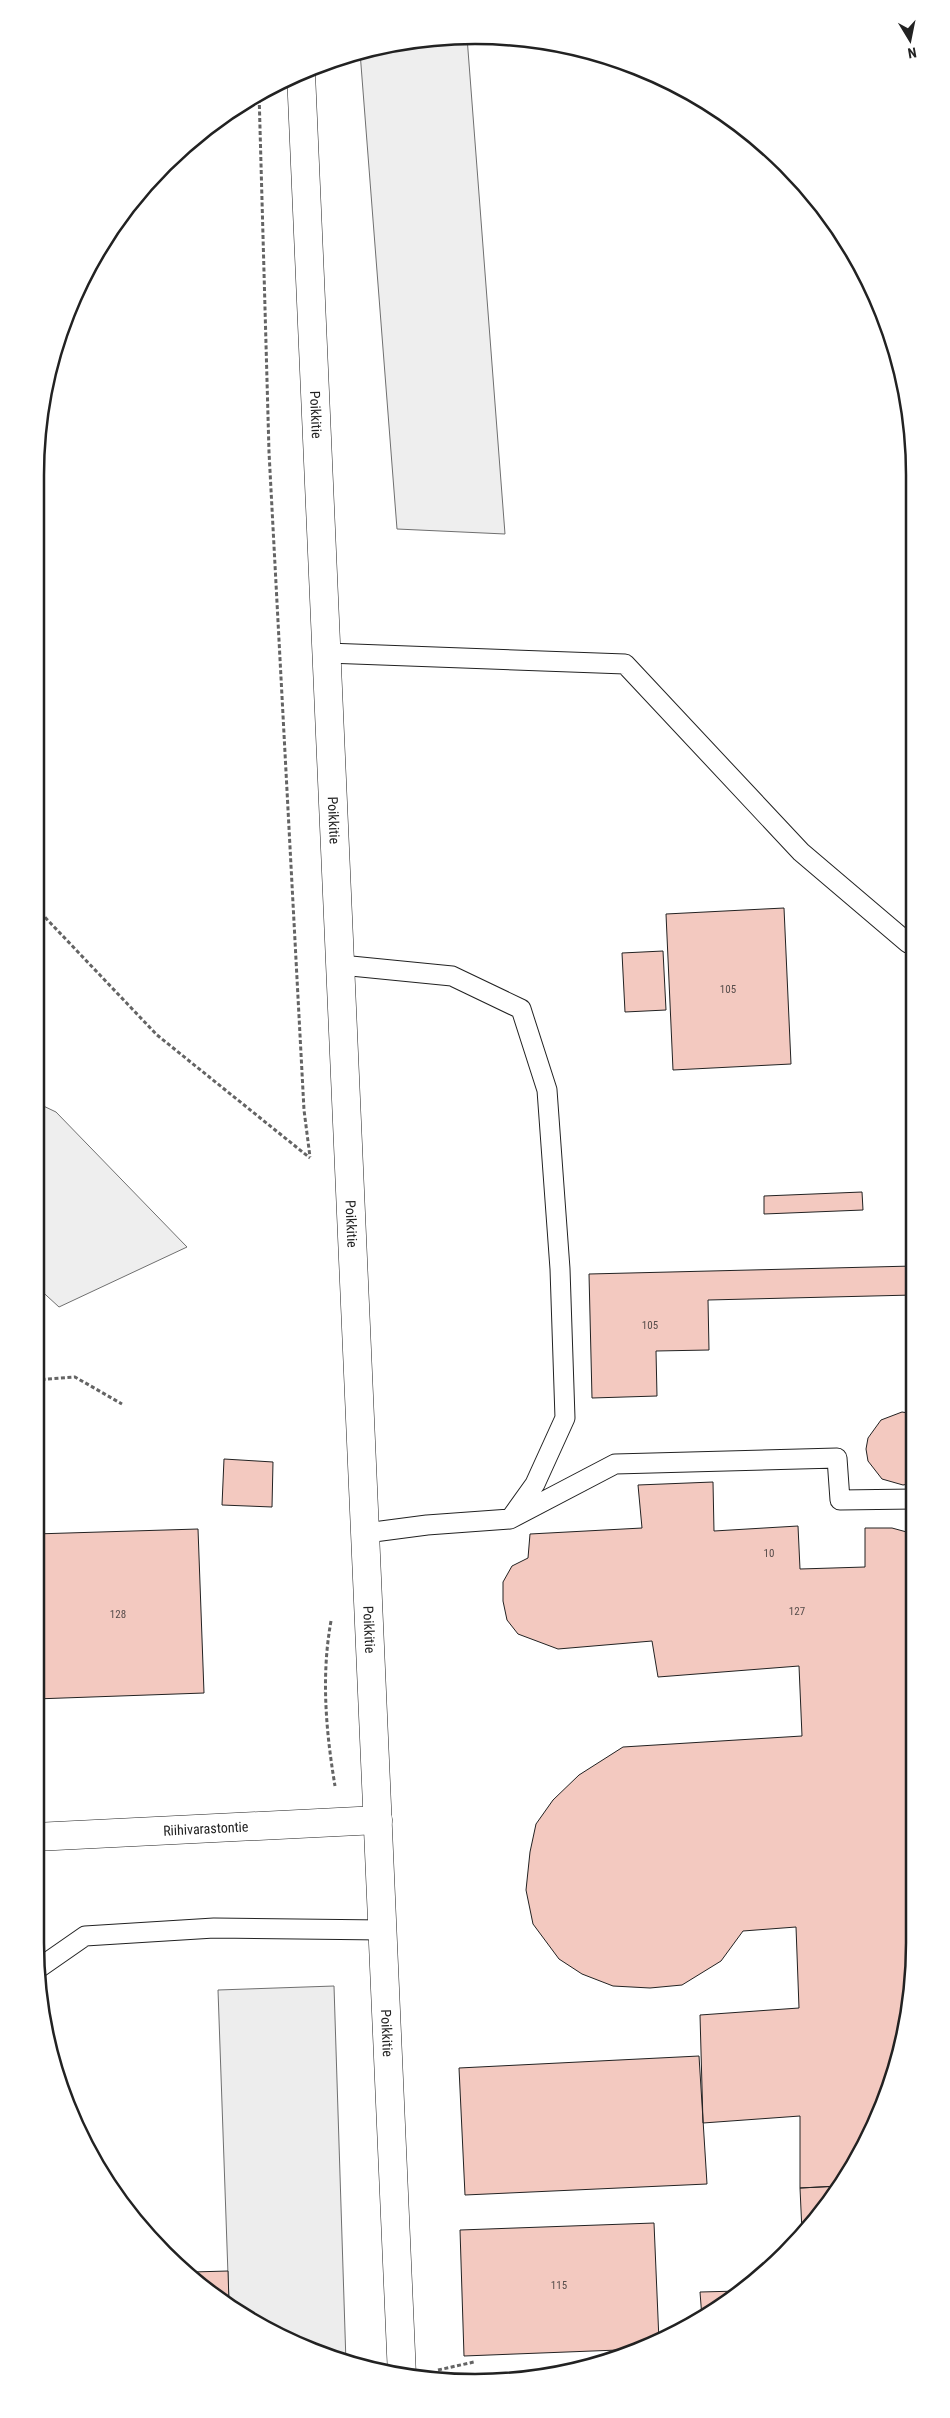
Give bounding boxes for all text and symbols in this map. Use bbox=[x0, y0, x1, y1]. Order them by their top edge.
north arrow bbox=[885, 15, 935, 65]
text: N bbox=[907, 44, 918, 61]
street label: Poikkitie bbox=[307, 390, 325, 439]
street label: Poikkitie bbox=[325, 796, 343, 845]
house number: 105 bbox=[720, 983, 736, 996]
street label: Poikkitie bbox=[342, 1200, 361, 1249]
house number: 105 bbox=[642, 1319, 658, 1332]
house number: 10 bbox=[764, 1547, 774, 1560]
street label: Poikkitie bbox=[360, 1605, 378, 1654]
house number: 127 bbox=[789, 1605, 805, 1618]
house number: 128 bbox=[110, 1608, 126, 1621]
street label: Riihivarastontie bbox=[163, 1818, 249, 1839]
street label: Poikkitie bbox=[378, 2009, 396, 2058]
house number: 115 bbox=[551, 2279, 567, 2292]

